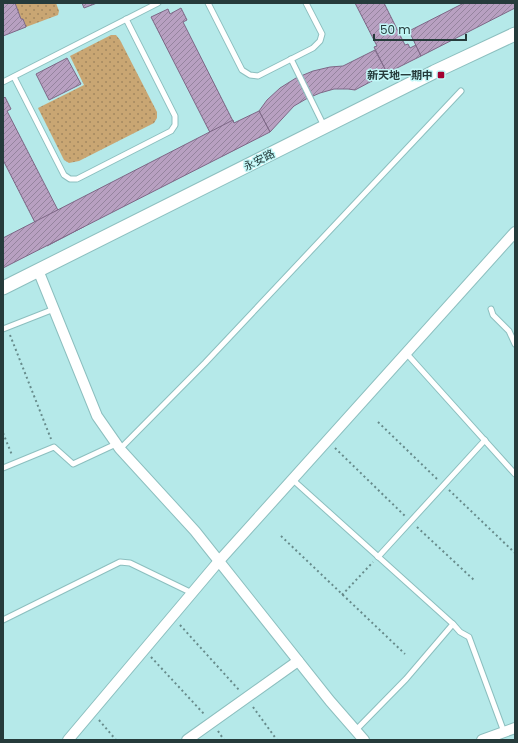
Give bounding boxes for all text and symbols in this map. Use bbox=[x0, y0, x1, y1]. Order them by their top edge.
scale bar bbox=[374, 16, 466, 42]
text: 50 m bbox=[380, 21, 411, 38]
place label: 新天地一期中 bbox=[367, 67, 433, 83]
marker: 新天地一期中 bbox=[436, 70, 446, 80]
street label: 永安路 bbox=[241, 145, 277, 175]

